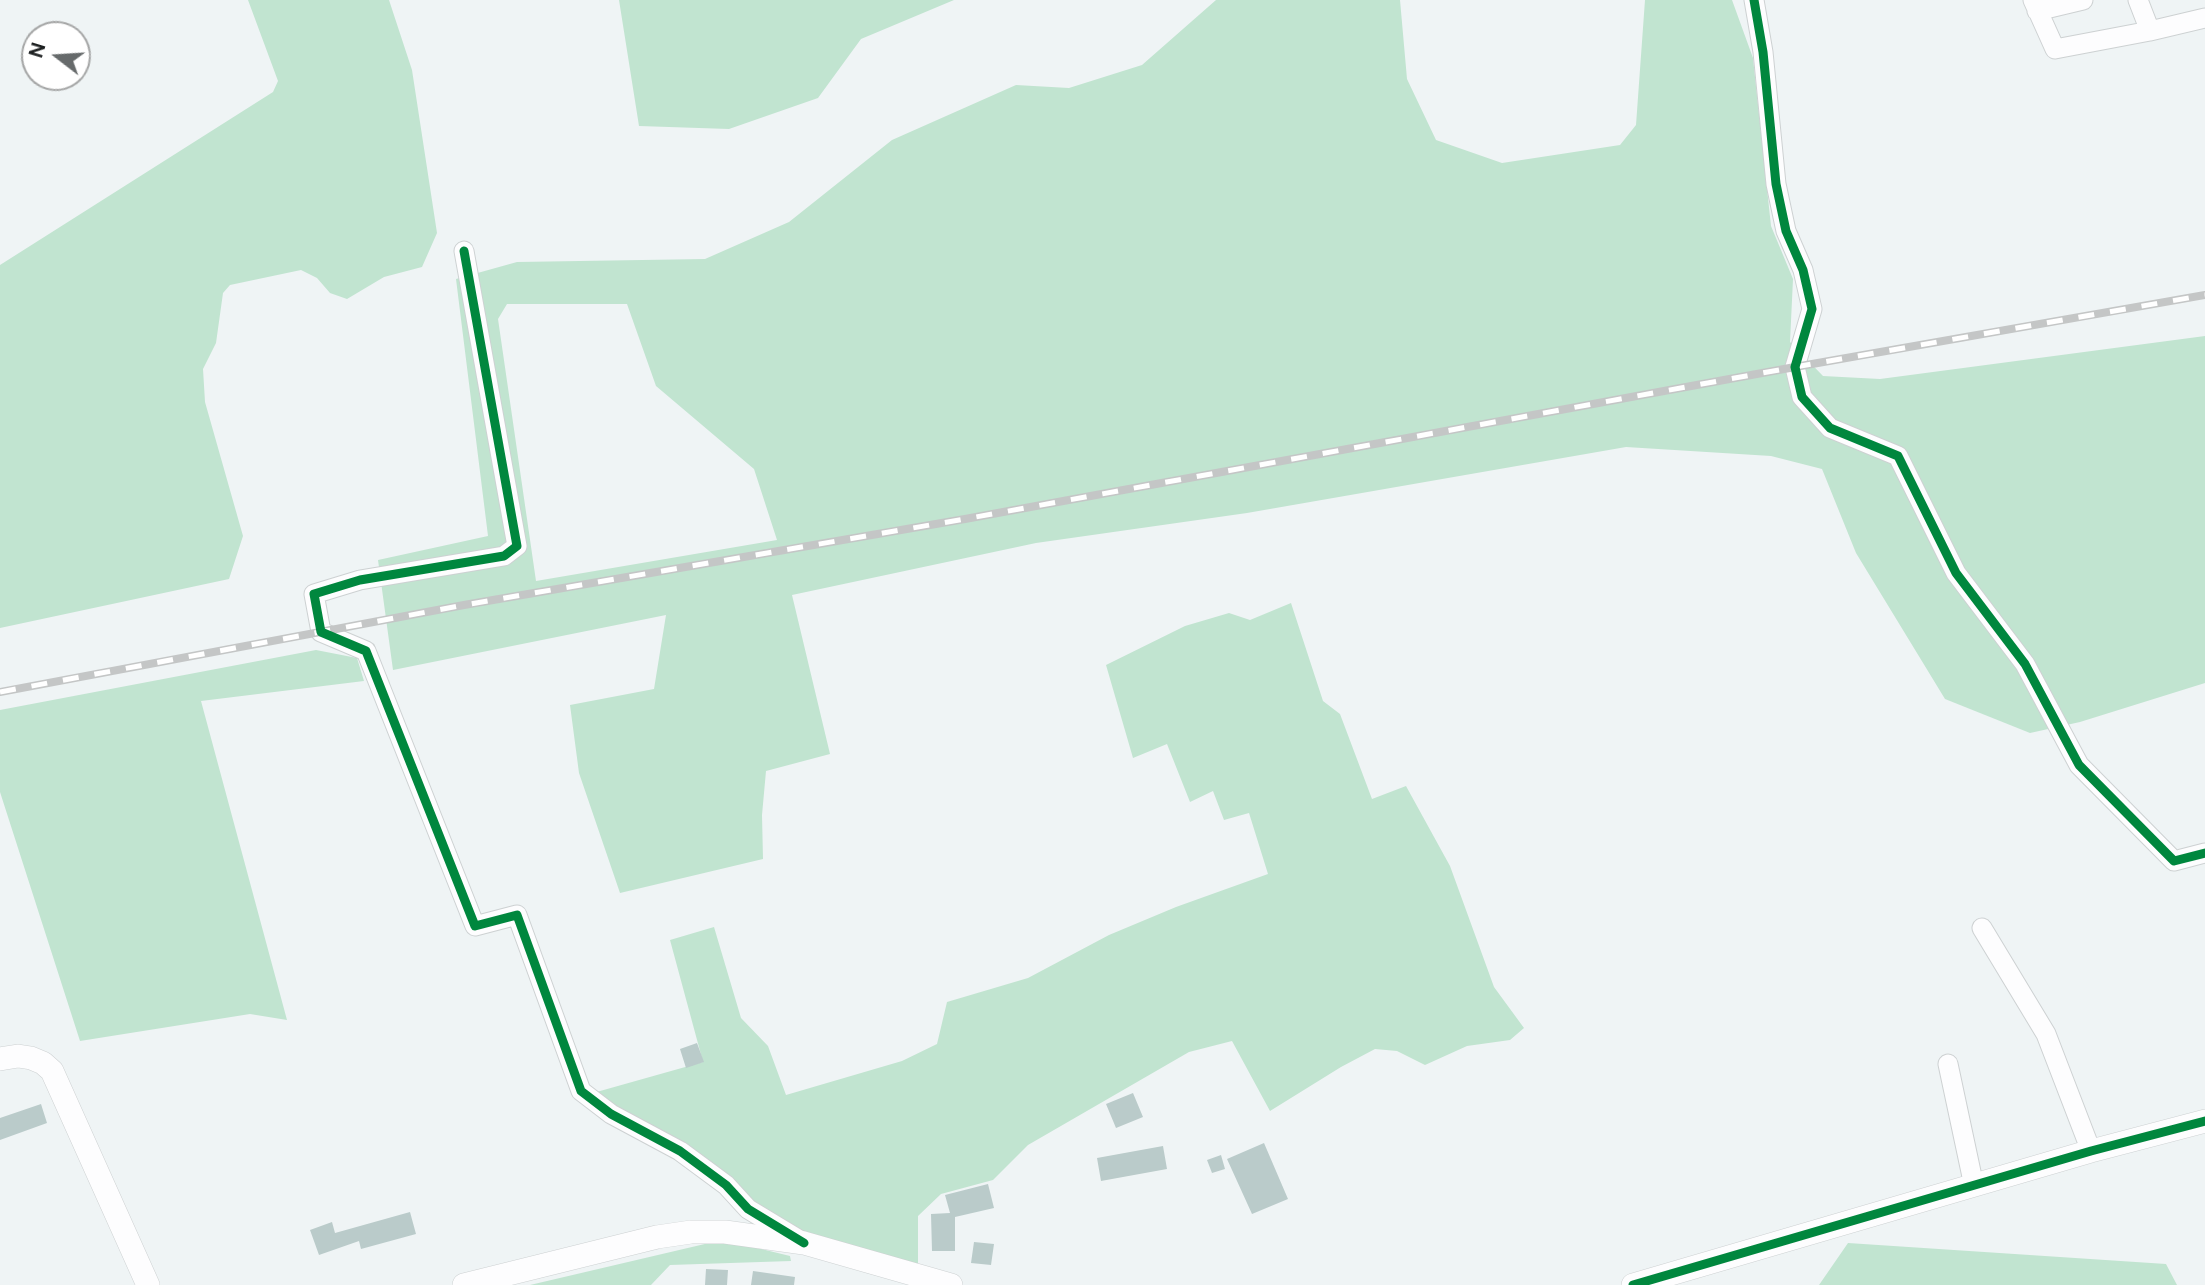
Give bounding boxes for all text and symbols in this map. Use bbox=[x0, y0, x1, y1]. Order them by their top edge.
north arrow bbox=[21, 21, 91, 91]
text: N bbox=[24, 40, 50, 61]

